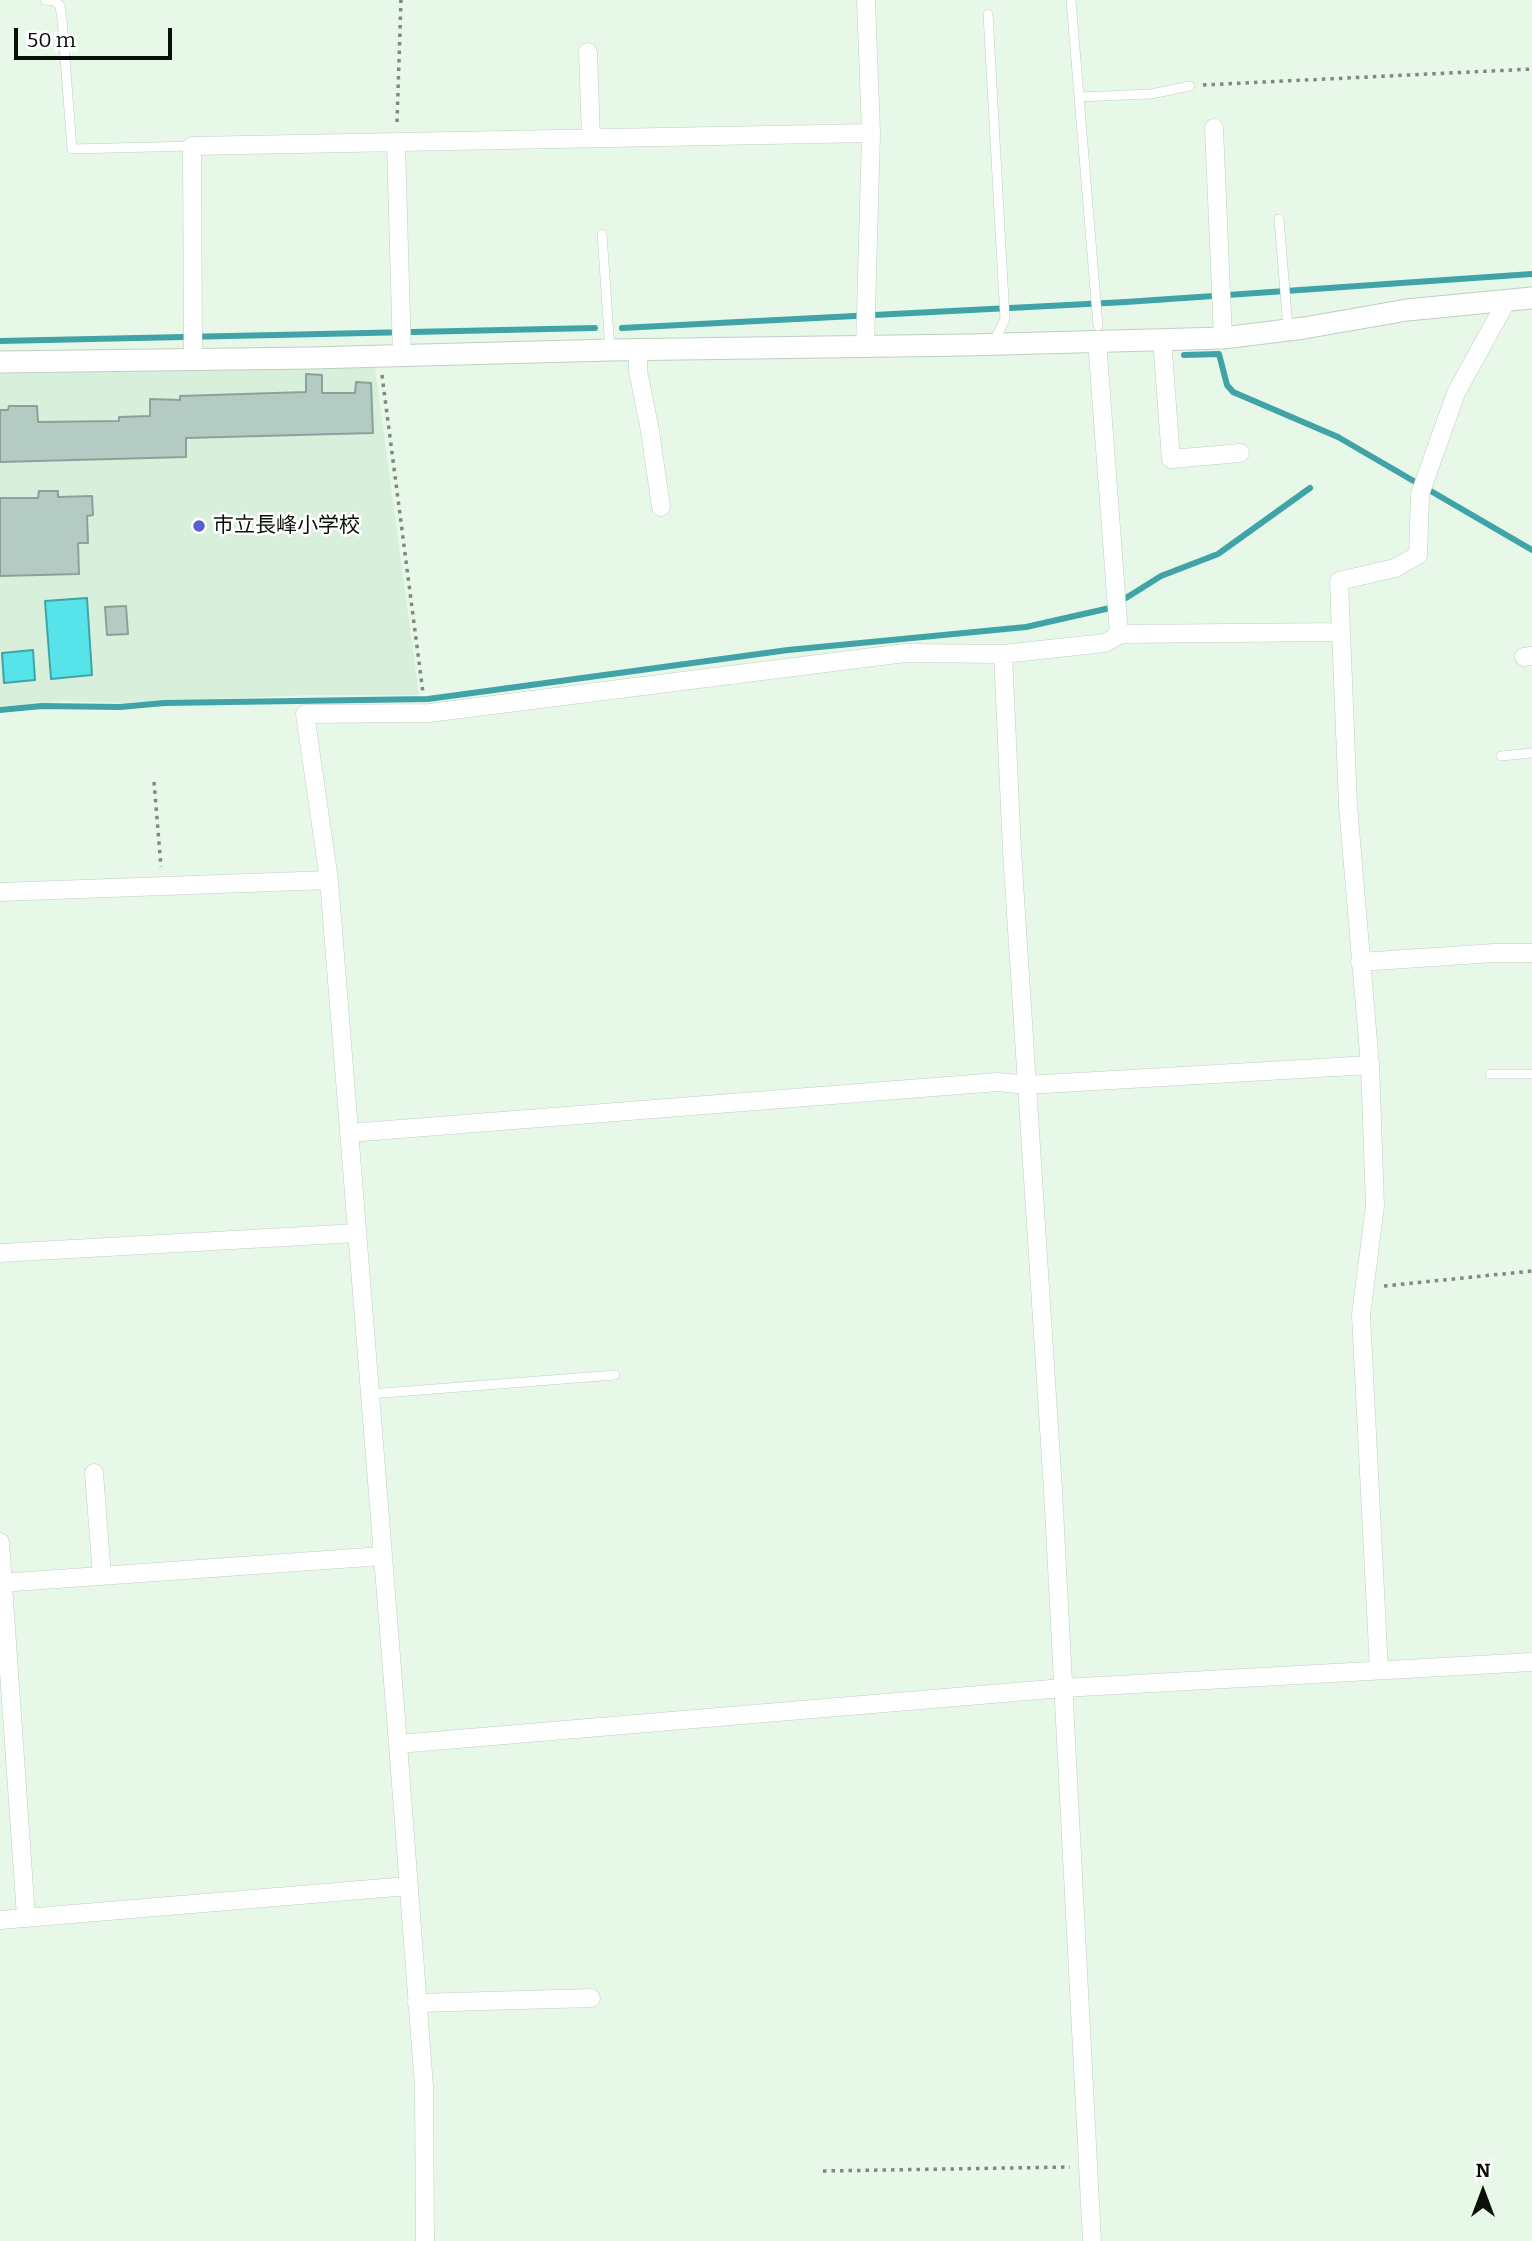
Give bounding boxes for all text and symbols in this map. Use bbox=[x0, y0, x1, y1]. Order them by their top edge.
scale bar bbox=[18, 14, 175, 58]
text: 50 m bbox=[27, 27, 76, 53]
place label: 市立長峰小学校 bbox=[213, 513, 360, 539]
marker: 市立長峰小学校 bbox=[191, 518, 207, 534]
north arrow bbox=[1448, 2157, 1518, 2227]
text: N bbox=[1476, 2159, 1490, 2182]

